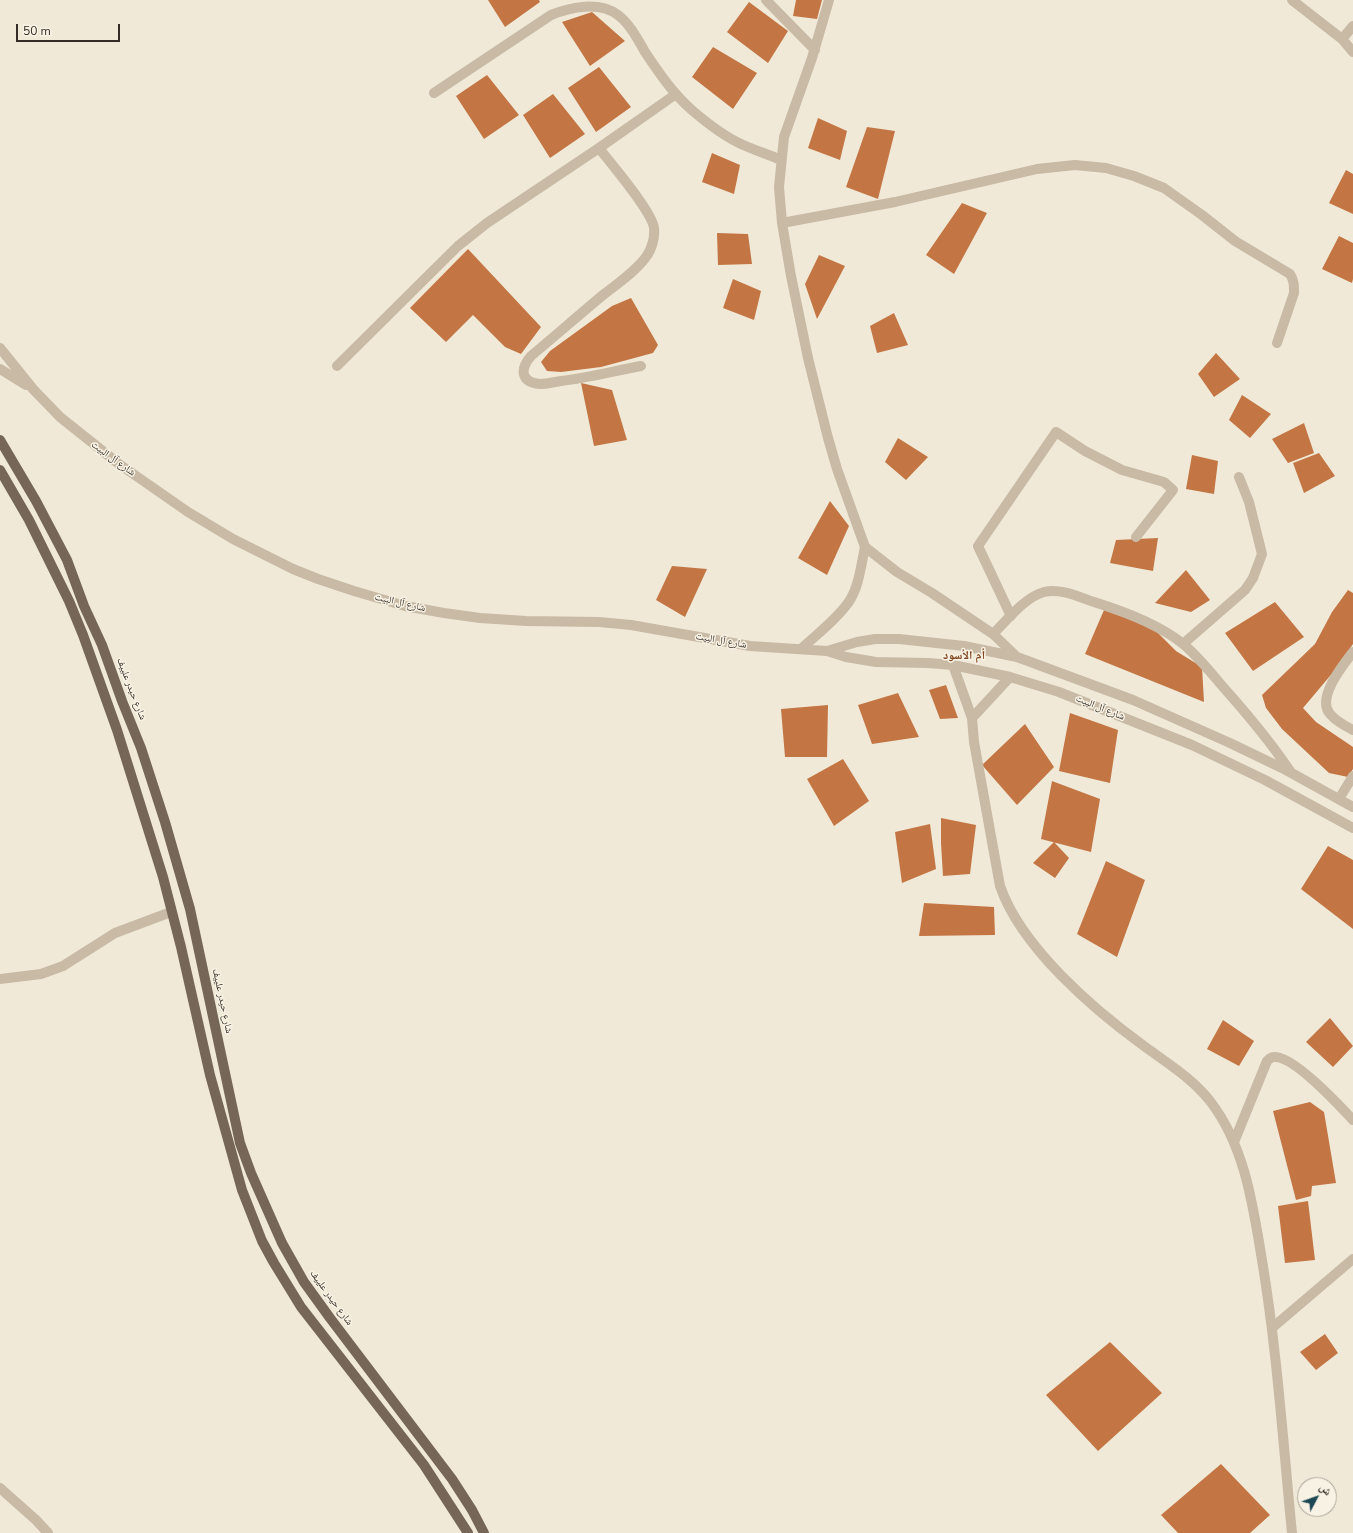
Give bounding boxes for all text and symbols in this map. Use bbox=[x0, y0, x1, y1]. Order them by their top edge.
scale bar bbox=[18, 16, 122, 42]
text: 50 m bbox=[23, 23, 51, 39]
street label: شارع آل البيت bbox=[89, 439, 137, 479]
street label: شارع آل البيت bbox=[373, 591, 427, 615]
street label: شارع آل البيت bbox=[695, 631, 747, 651]
district label: أم الأسود bbox=[943, 649, 985, 663]
street label: شارع حيدر علييف bbox=[114, 656, 148, 722]
street label: شارع آل البيت bbox=[1074, 693, 1126, 723]
street label: شارع حيدر علييف bbox=[209, 968, 235, 1034]
street label: شارع حيدر علييف bbox=[307, 1268, 355, 1328]
north arrow bbox=[1297, 1477, 1337, 1517]
text: ش bbox=[1316, 1480, 1335, 1499]

